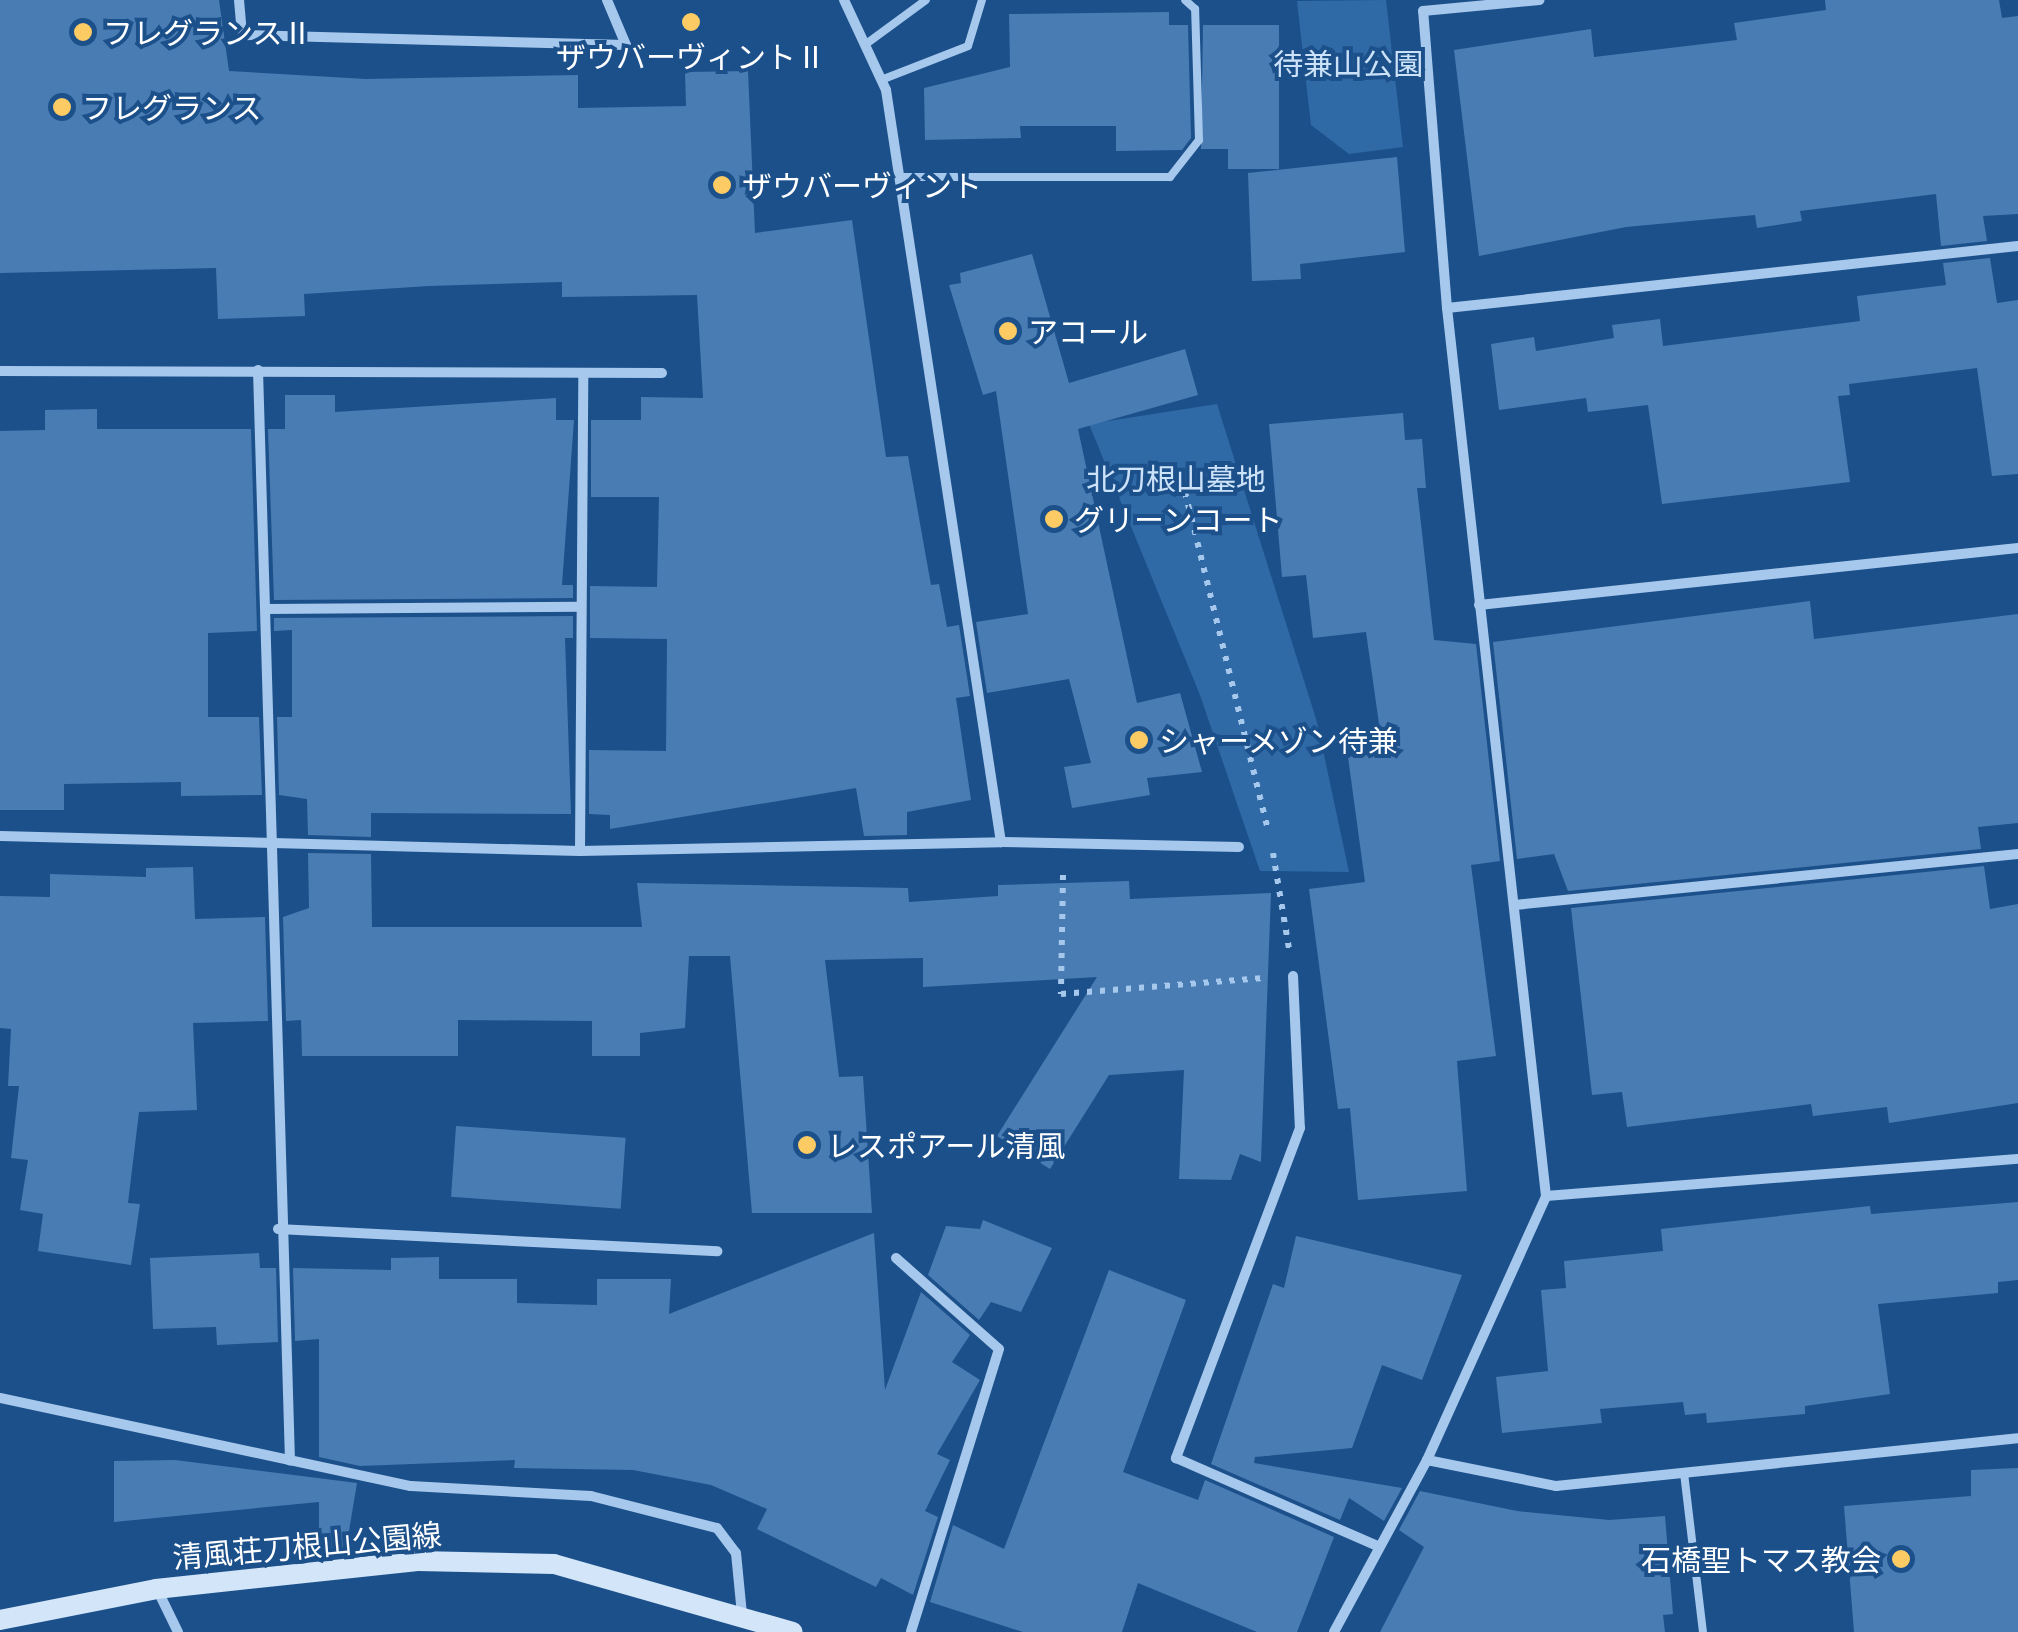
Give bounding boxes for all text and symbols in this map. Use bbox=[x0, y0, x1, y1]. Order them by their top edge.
marker: ザウバーヴィントⅡ bbox=[680, 11, 702, 33]
place label: フレグランスⅡ bbox=[103, 14, 313, 50]
marker: フレグランスⅡ bbox=[72, 21, 94, 43]
place label: ザウバーヴィントⅡ bbox=[556, 38, 826, 74]
park label: 待兼山公園 bbox=[1273, 45, 1423, 81]
place label: フレグランス bbox=[82, 89, 262, 125]
marker: フレグランス bbox=[51, 96, 73, 118]
place label: ザウバーヴィント bbox=[742, 167, 982, 203]
marker: ザウバーヴィント bbox=[711, 174, 733, 196]
place label: アコール bbox=[1028, 313, 1148, 349]
marker: アコール bbox=[997, 320, 1019, 342]
park label: 北刀根山墓地 bbox=[1086, 460, 1266, 496]
place label: グリーンコート bbox=[1074, 501, 1284, 537]
marker: グリーンコート bbox=[1043, 508, 1065, 530]
place label: シャーメゾン待兼 bbox=[1159, 722, 1399, 758]
marker: シャーメゾン待兼 bbox=[1128, 729, 1150, 751]
place label: レスポアール清風 bbox=[827, 1127, 1065, 1163]
marker: レスポアール清風 bbox=[796, 1134, 818, 1156]
street label: 清風荘刀根山公園線 bbox=[171, 1515, 443, 1575]
place label: 石橋聖トマス教会 bbox=[1641, 1541, 1881, 1577]
marker: 石橋聖トマス教会 bbox=[1890, 1548, 1912, 1570]

